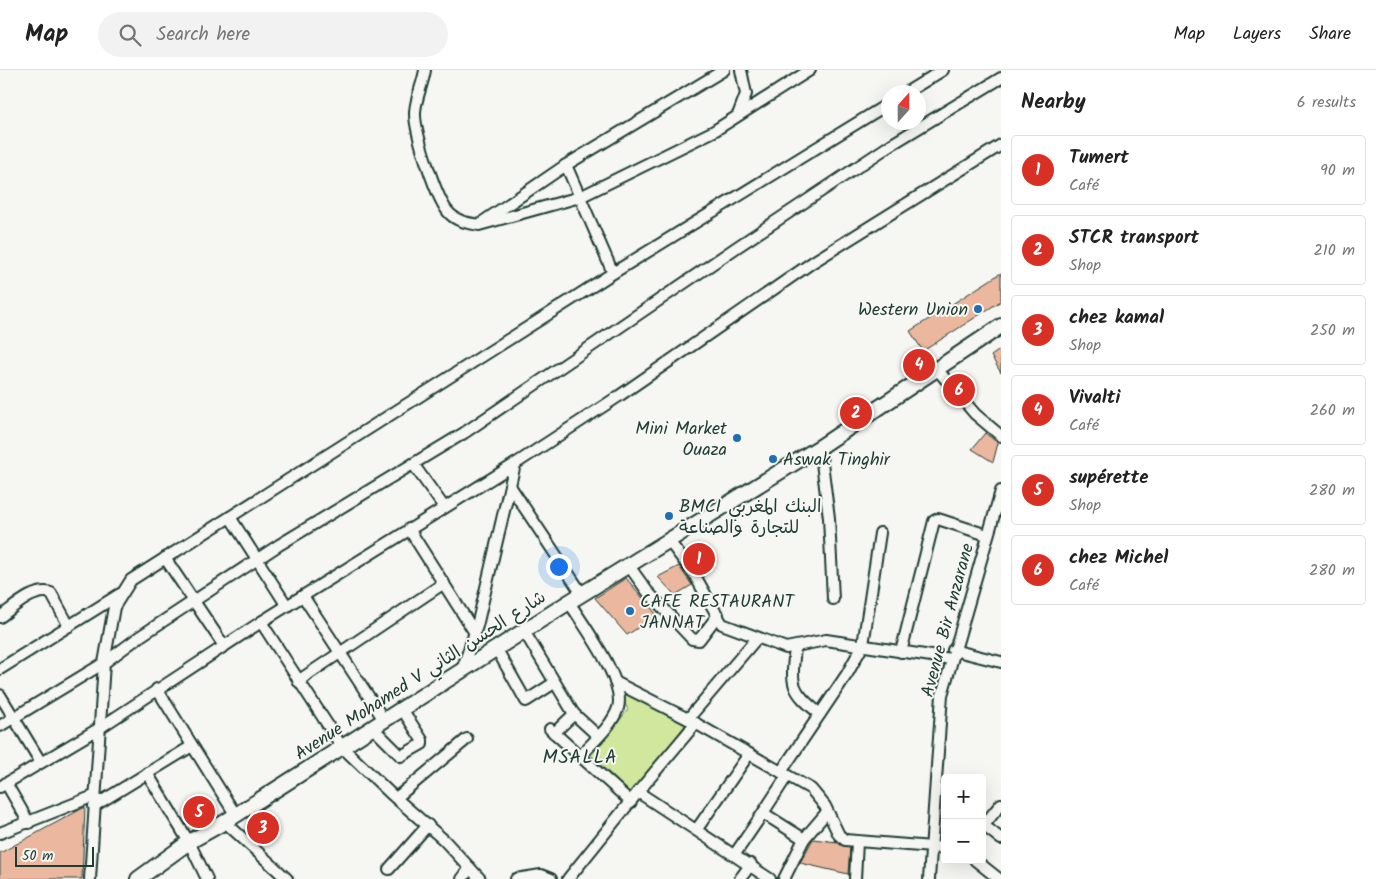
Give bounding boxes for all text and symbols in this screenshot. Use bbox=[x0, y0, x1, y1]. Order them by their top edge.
search box bbox=[98, 12, 448, 57]
text: Map bbox=[25, 15, 68, 54]
text: Search here bbox=[156, 20, 250, 50]
text: Map bbox=[1174, 20, 1205, 49]
text: Layers bbox=[1233, 20, 1281, 49]
text: Share bbox=[1309, 20, 1351, 49]
icon: search bbox=[116, 21, 144, 49]
north arrow bbox=[881, 85, 926, 130]
text: Nearby bbox=[1021, 86, 1086, 119]
text: 6 results bbox=[1297, 90, 1356, 115]
text: Tumert bbox=[1069, 143, 1129, 173]
text: 1 bbox=[1036, 158, 1040, 183]
text: 90 m bbox=[1320, 158, 1355, 183]
text: Café bbox=[1069, 173, 1099, 198]
text: STCR transport bbox=[1069, 223, 1199, 253]
text: 2 bbox=[1033, 238, 1043, 263]
text: 210 m bbox=[1314, 238, 1355, 263]
text: Shop bbox=[1069, 253, 1101, 278]
place label: Western Union bbox=[858, 296, 968, 325]
marker: Western Union bbox=[972, 303, 984, 315]
text: chez kamal bbox=[1069, 303, 1164, 333]
text: 3 bbox=[1034, 318, 1042, 343]
text: 250 m bbox=[1310, 318, 1355, 343]
text: Shop bbox=[1069, 333, 1101, 358]
pin: 4 bbox=[903, 346, 935, 384]
pin: 6 bbox=[943, 371, 975, 409]
text: Vivalti bbox=[1069, 383, 1120, 413]
pin: 2 bbox=[840, 394, 872, 432]
text: 4 bbox=[1034, 398, 1042, 423]
text: 260 m bbox=[1310, 398, 1355, 423]
text: Café bbox=[1069, 413, 1099, 438]
place label: Mini Market Ouaza bbox=[635, 415, 728, 465]
marker: Mini Market Ouaza bbox=[731, 432, 743, 444]
place label: Aswak Tinghir bbox=[783, 446, 891, 475]
marker: Aswak Tinghir bbox=[767, 453, 779, 465]
text: supérette bbox=[1069, 463, 1149, 493]
text: 5 bbox=[1034, 478, 1042, 503]
text: 280 m bbox=[1309, 478, 1355, 503]
place label: BMCI البنك المغربي للتجارة والصناعة bbox=[679, 493, 821, 543]
text: Shop bbox=[1069, 493, 1101, 518]
marker: BMCI البنك المغربي للتجارة والصناعة bbox=[663, 510, 675, 522]
pin: 1 bbox=[683, 540, 715, 578]
street label: Avenue Bir Anzarane bbox=[914, 540, 983, 701]
text: chez Michel bbox=[1069, 543, 1168, 573]
your location bbox=[546, 554, 572, 580]
text: 6 bbox=[1034, 558, 1042, 583]
text: 280 m bbox=[1309, 558, 1355, 583]
text: Café bbox=[1069, 573, 1099, 598]
street label: Avenue Mohamed V شارع الحسن الثاني bbox=[289, 584, 552, 769]
place label: CAFE RESTAURANT JANNAT bbox=[640, 588, 795, 638]
marker: CAFE RESTAURANT JANNAT bbox=[624, 605, 636, 617]
district label: MSALLA bbox=[543, 743, 617, 773]
map controls bbox=[941, 774, 986, 864]
button: + bbox=[941, 774, 986, 819]
pin: 5 bbox=[183, 793, 215, 831]
pin: 3 bbox=[247, 809, 279, 847]
button: − bbox=[941, 819, 986, 864]
scale bar bbox=[15, 844, 94, 867]
text: 50 m bbox=[22, 845, 53, 867]

